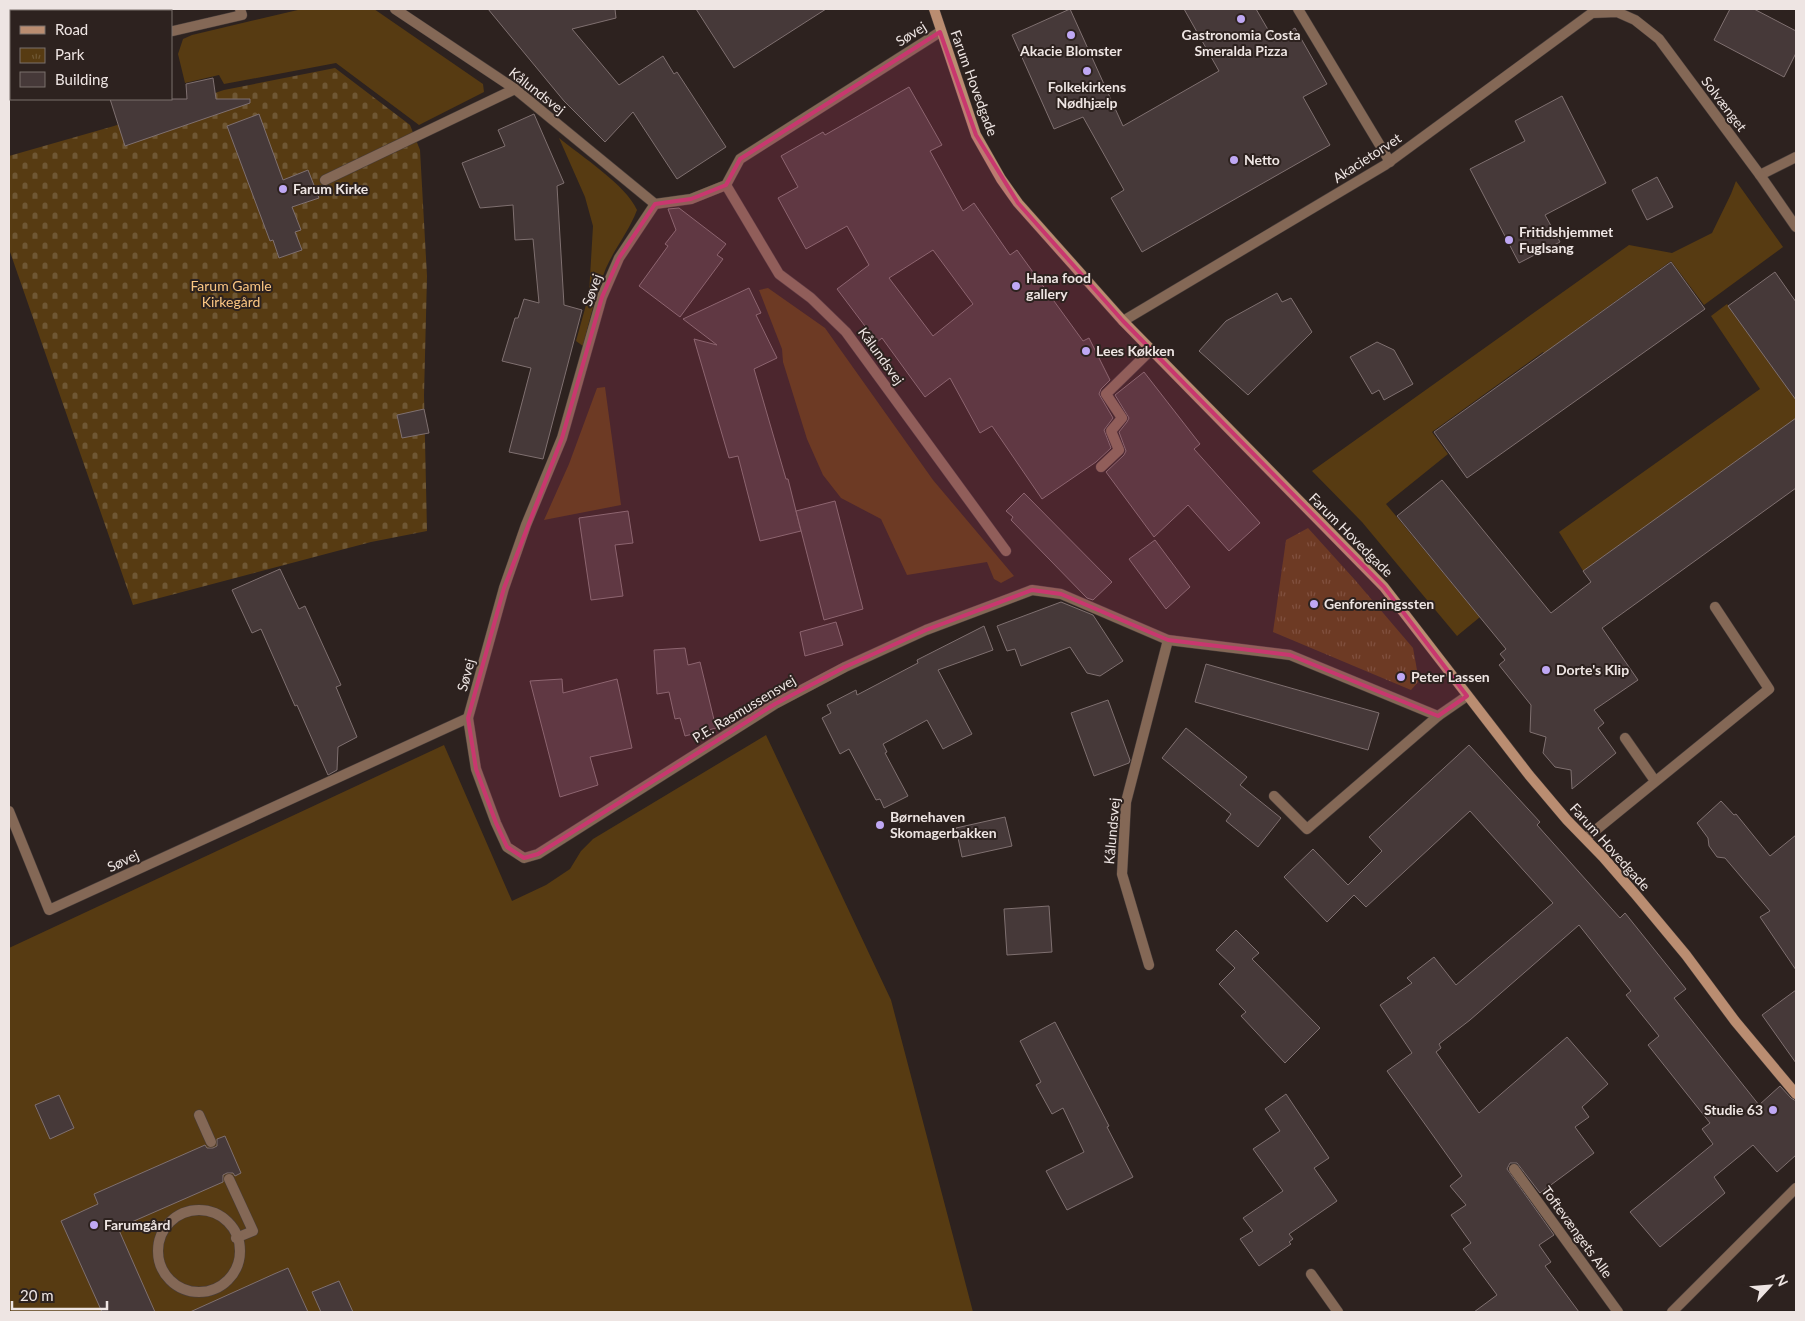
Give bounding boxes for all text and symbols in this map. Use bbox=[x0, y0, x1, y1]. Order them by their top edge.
legend bbox=[10, 10, 172, 100]
marker: Gastronomia Costa Smeralda Pizza bbox=[1235, 13, 1247, 25]
street label: Søvej bbox=[892, 18, 929, 50]
text: Road bbox=[55, 20, 88, 38]
place label: Gastronomia Costa Smeralda Pizza bbox=[1181, 26, 1301, 59]
street label: Farum Hovedgade bbox=[947, 27, 1002, 138]
marker: Akacie Blomster bbox=[1065, 29, 1077, 41]
place label: Akacie Blomster bbox=[1019, 42, 1123, 59]
text: Park bbox=[55, 45, 85, 63]
street label: Kålundsvej bbox=[506, 63, 569, 118]
marker: Folkekirkens Nødhjælp bbox=[1081, 65, 1093, 77]
text: Building bbox=[55, 70, 108, 88]
street label: Solvænget bbox=[1698, 73, 1751, 135]
place label: Folkekirkens Nødhjælp bbox=[1048, 78, 1126, 111]
street label: Akacietorvet bbox=[1329, 129, 1404, 186]
place label: Netto bbox=[1244, 151, 1280, 168]
marker: Netto bbox=[1228, 154, 1240, 166]
place label: Farum Kirke bbox=[293, 180, 369, 197]
marker: Farum Kirke bbox=[277, 183, 289, 195]
place label: Fritidshjemmet Fuglsang bbox=[1519, 223, 1614, 256]
marker: Fritidshjemmet Fuglsang bbox=[1503, 234, 1515, 246]
place label: Hana food gallery bbox=[1026, 269, 1091, 302]
street label: Søvej bbox=[578, 271, 605, 308]
park label: Farum Gamle Kirkegård bbox=[190, 277, 272, 310]
marker: Hana food gallery bbox=[1010, 280, 1022, 292]
street label: Kålundsvej bbox=[855, 324, 908, 388]
place label: Lees Køkken bbox=[1096, 342, 1175, 359]
marker: Lees Køkken bbox=[1080, 345, 1092, 357]
street label: Farum Hovedgade bbox=[1306, 489, 1397, 580]
place label: Genforeningssten bbox=[1324, 595, 1434, 612]
marker: Genforeningssten bbox=[1308, 598, 1320, 610]
street label: Søvej bbox=[453, 657, 478, 693]
place label: Dorte's Klip bbox=[1556, 661, 1629, 678]
marker: Dorte's Klip bbox=[1540, 664, 1552, 676]
place label: Peter Lassen bbox=[1411, 668, 1490, 685]
street label: P.E. Rasmussensvej bbox=[689, 671, 798, 746]
marker: Peter Lassen bbox=[1395, 671, 1407, 683]
street label: Kålundsvej bbox=[1100, 797, 1123, 865]
street label: Farum Hovedgade bbox=[1567, 799, 1654, 894]
place label: Børnehaven Skomagerbakken bbox=[890, 808, 997, 841]
marker: Børnehaven Skomagerbakken bbox=[874, 819, 886, 831]
street label: Søvej bbox=[104, 846, 141, 875]
place label: Studie 63 bbox=[1704, 1101, 1763, 1118]
marker: Studie 63 bbox=[1767, 1104, 1779, 1116]
street label: Toftevængets Alle bbox=[1538, 1182, 1616, 1281]
place label: Farumgård bbox=[104, 1216, 170, 1233]
marker: Farumgård bbox=[88, 1219, 100, 1231]
north arrow bbox=[1745, 1261, 1795, 1311]
text: N bbox=[1772, 1272, 1792, 1289]
scale bar bbox=[12, 1278, 108, 1310]
text: 20 m bbox=[20, 1286, 54, 1304]

